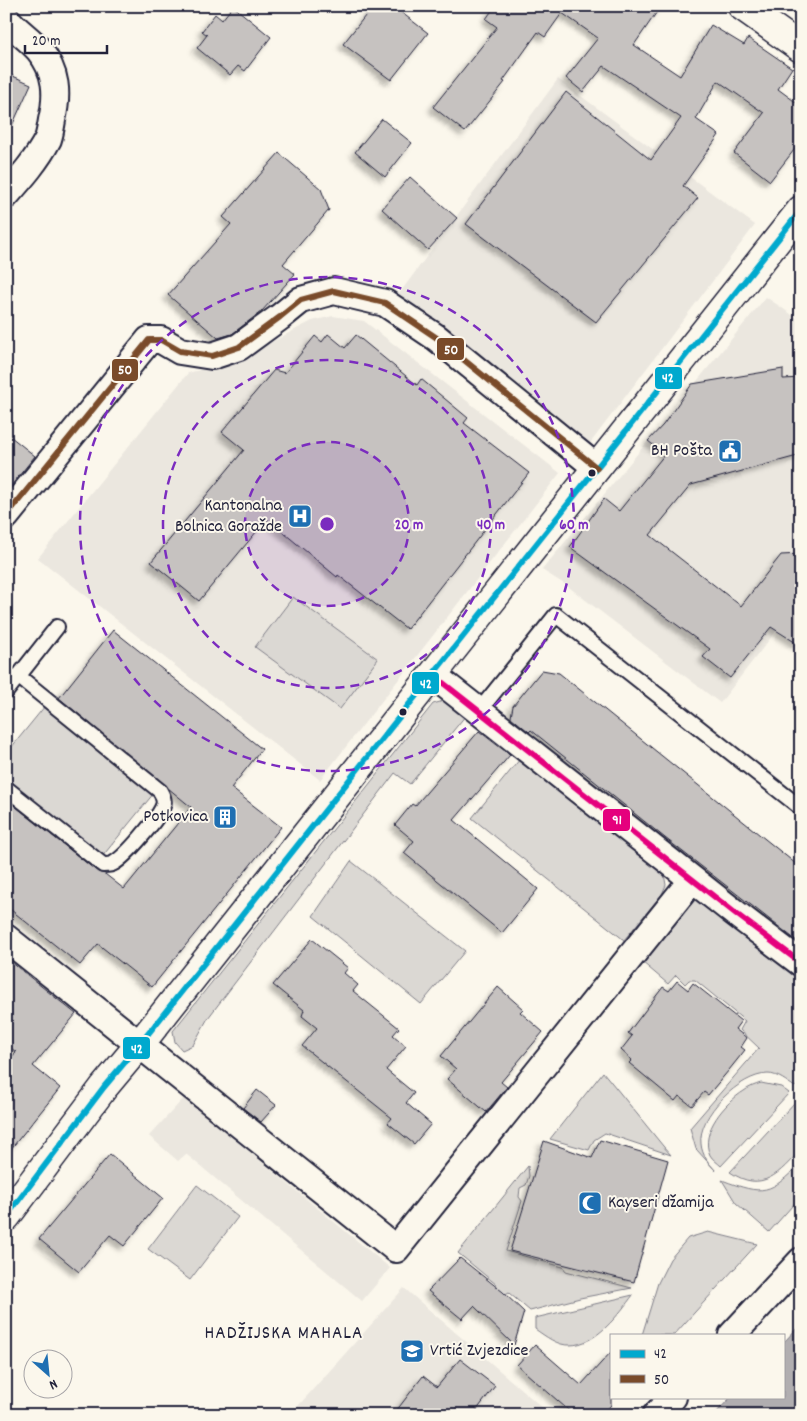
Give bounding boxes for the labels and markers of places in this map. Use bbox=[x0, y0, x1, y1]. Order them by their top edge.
public building icon: BH Pošta bbox=[717, 438, 743, 464]
place label: BH Pošta bbox=[651, 439, 713, 464]
unlabelled marker bbox=[587, 468, 597, 478]
place label: Kantonalna Bolnica Goražde bbox=[175, 494, 283, 540]
hospital icon: Kantonalna Bolnica Goražde bbox=[287, 503, 313, 529]
centre of rings bbox=[318, 515, 336, 533]
unlabelled marker bbox=[398, 707, 408, 717]
building icon: Potkovica bbox=[212, 804, 238, 830]
place label: Potkovica bbox=[143, 805, 209, 830]
mosque icon: Kayseri džamija bbox=[577, 1190, 603, 1216]
place label: Kayseri džamija bbox=[608, 1191, 714, 1216]
school or university icon: Vrtić Zvjezdice bbox=[399, 1338, 425, 1364]
place label: Vrtić Zvjezdice bbox=[430, 1339, 529, 1364]

